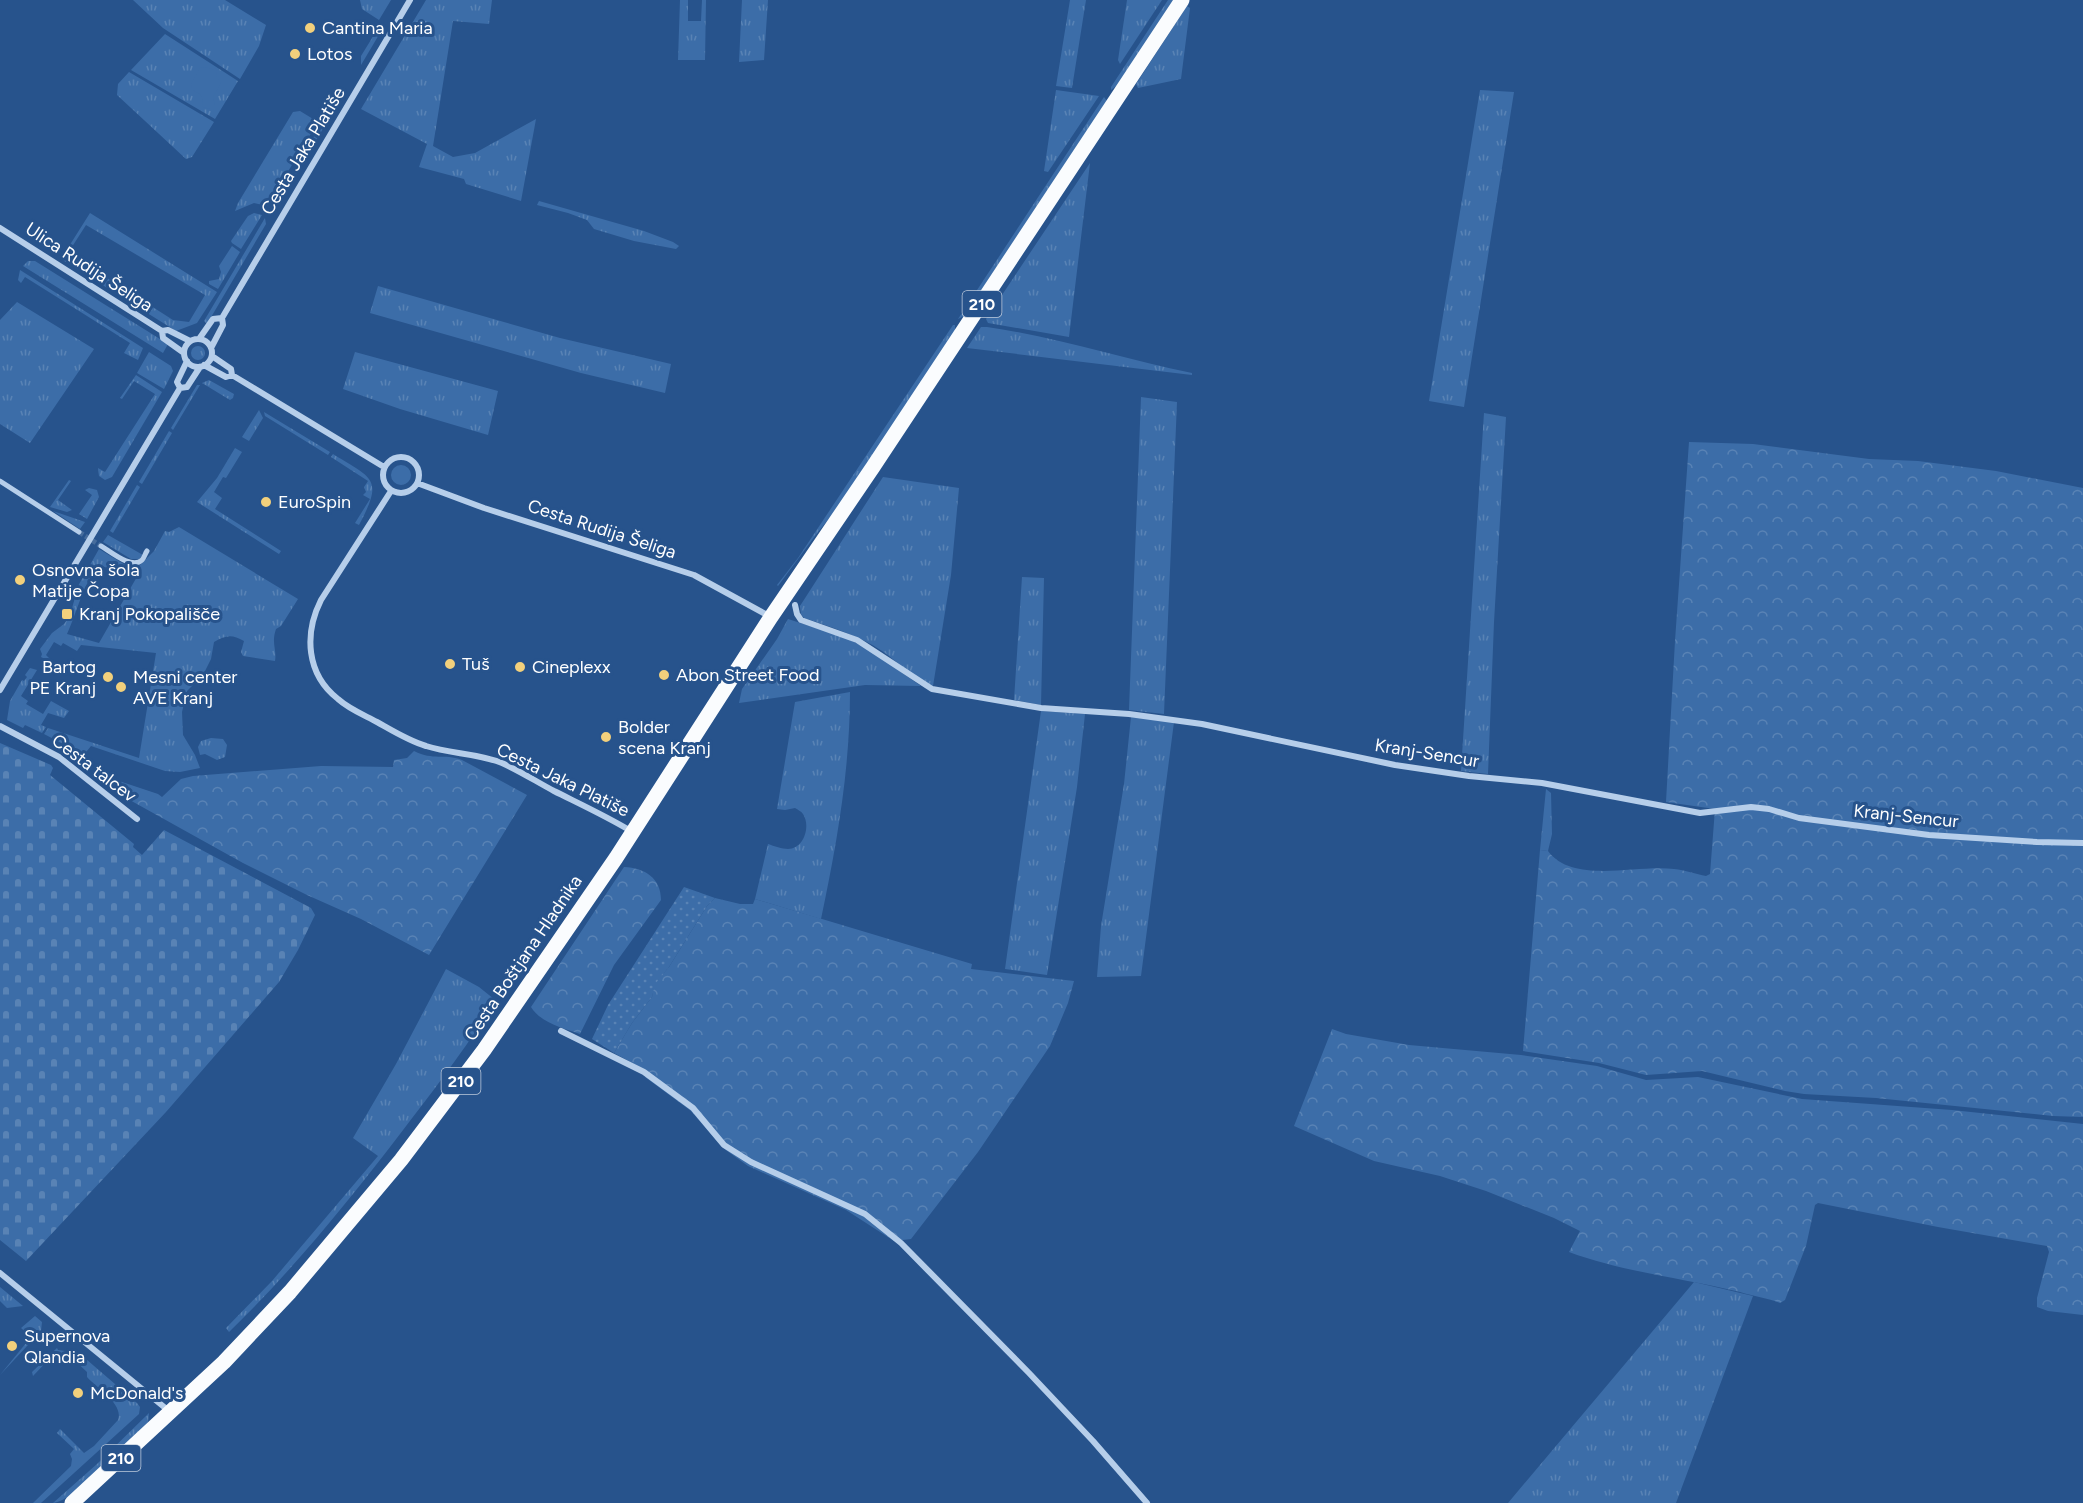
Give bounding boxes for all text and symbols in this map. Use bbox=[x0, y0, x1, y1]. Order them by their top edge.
place label: Cantina Maria bbox=[322, 17, 433, 39]
marker: Cantina Maria bbox=[303, 21, 317, 35]
place label: Lotos bbox=[307, 43, 352, 65]
marker: Lotos bbox=[288, 47, 302, 61]
street label: Cesta Jaka Platiše bbox=[256, 83, 350, 219]
street label: Ulica Rudija Šeliga bbox=[21, 218, 157, 316]
road number: 210 bbox=[962, 291, 1002, 317]
place label: EuroSpin bbox=[278, 491, 351, 513]
marker: EuroSpin bbox=[259, 495, 273, 509]
street label: Cesta Rudija Šeliga bbox=[525, 495, 679, 563]
place label: Osnovna šola Matije Čopa bbox=[32, 559, 140, 602]
marker: Osnovna šola Matije Čopa bbox=[13, 573, 27, 587]
place label: Kranj Pokopališče bbox=[79, 603, 220, 625]
marker: Kranj Pokopališče bbox=[60, 607, 74, 621]
place label: Tuš bbox=[462, 653, 490, 675]
place label: Bartog PE Kranj bbox=[29, 656, 96, 699]
place label: Cineplexx bbox=[532, 656, 611, 678]
marker: Tuš bbox=[443, 657, 457, 671]
marker: Cineplexx bbox=[513, 660, 527, 674]
place label: Abon Street Food bbox=[676, 664, 820, 686]
place label: Mesni center AVE Kranj bbox=[133, 666, 237, 709]
marker: Abon Street Food bbox=[657, 668, 671, 682]
marker: Bartog PE Kranj bbox=[101, 670, 115, 684]
marker: Mesni center AVE Kranj bbox=[114, 680, 128, 694]
place label: Bolder scena Kranj bbox=[618, 716, 711, 759]
street label: Cesta talcev bbox=[47, 729, 141, 807]
marker: Bolder scena Kranj bbox=[599, 730, 613, 744]
street label: Kranj-Sencur bbox=[1373, 734, 1481, 772]
street label: Cesta Jaka Platiše bbox=[493, 738, 633, 822]
street label: Kranj-Sencur bbox=[1852, 800, 1960, 832]
street label: Cesta Boštjana Hladnika bbox=[459, 871, 587, 1045]
road number: 210 bbox=[442, 1068, 480, 1094]
place label: Supernova Qlandia bbox=[24, 1325, 110, 1368]
marker: Supernova Qlandia bbox=[5, 1339, 19, 1353]
place label: McDonald's bbox=[90, 1382, 184, 1404]
marker: McDonald's bbox=[71, 1386, 85, 1400]
road number: 210 bbox=[102, 1445, 140, 1471]

